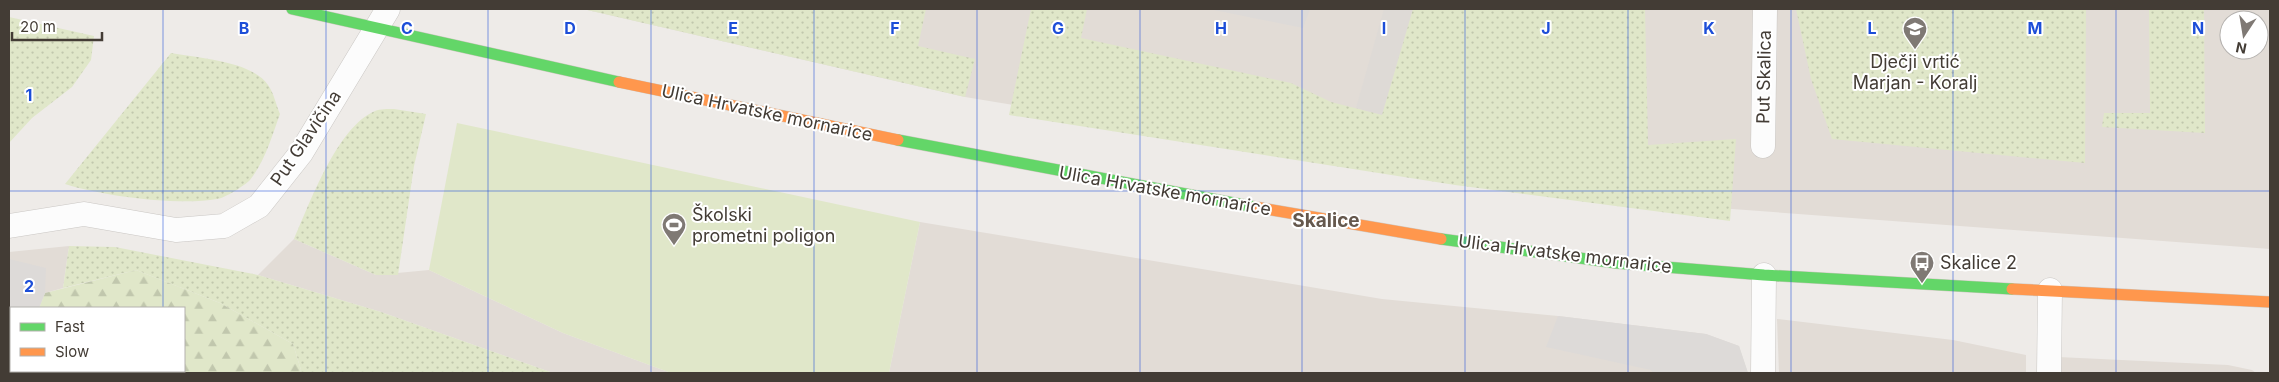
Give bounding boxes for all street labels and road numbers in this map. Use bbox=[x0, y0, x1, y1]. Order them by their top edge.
street label: Put Skalica bbox=[1752, 30, 1775, 124]
street label: Ulica Hrvatske mornarice bbox=[660, 80, 874, 145]
street label: Put Glavičina bbox=[266, 86, 345, 189]
street label: Ulica Hrvatske mornarice bbox=[1057, 161, 1273, 220]
street label: Ulica Hrvatske mornarice bbox=[1457, 230, 1673, 277]

